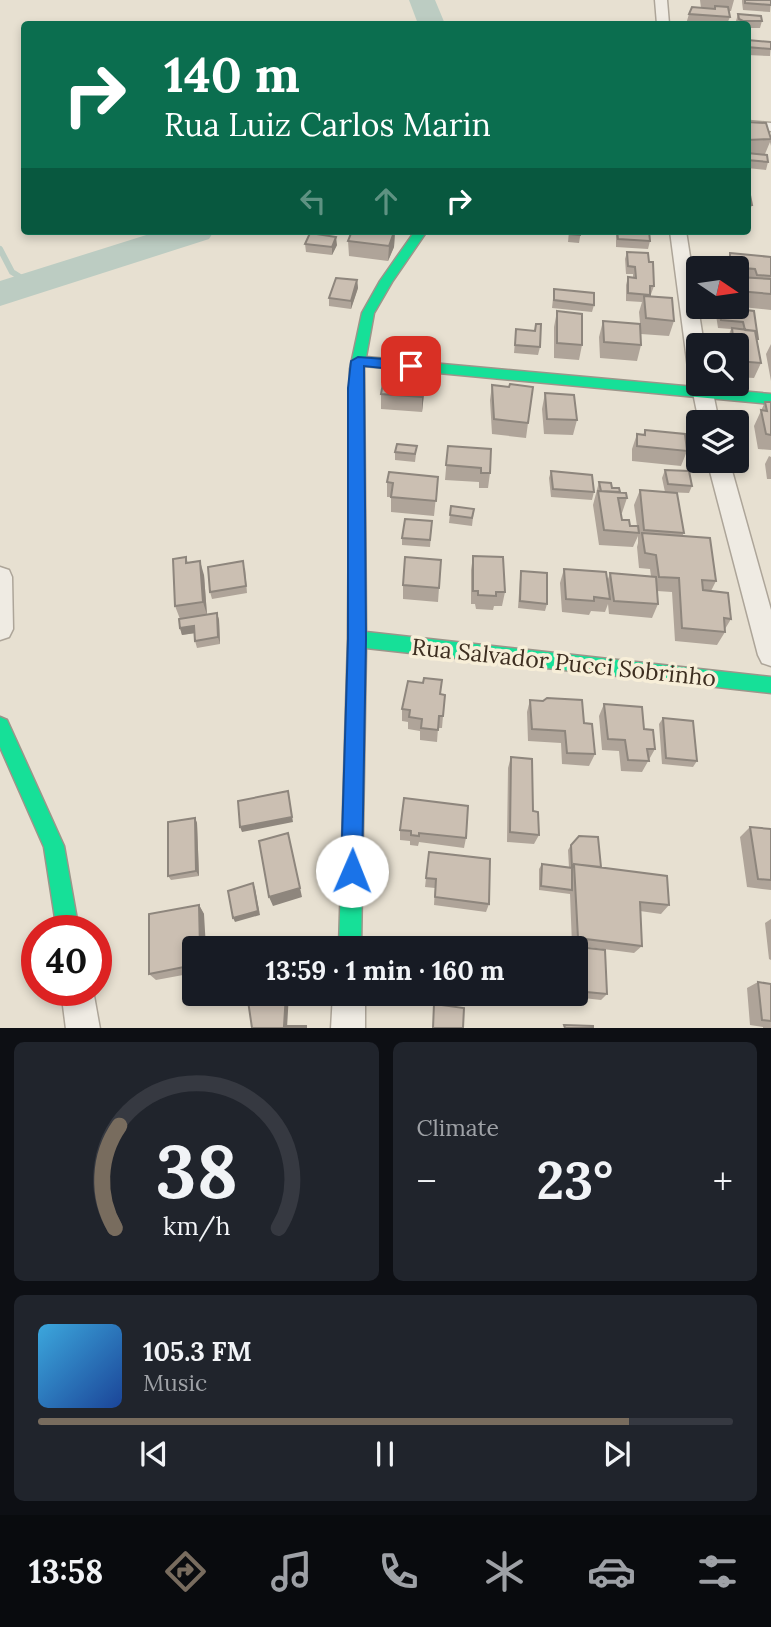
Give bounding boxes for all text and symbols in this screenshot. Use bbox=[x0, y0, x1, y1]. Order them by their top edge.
text: 140 m bbox=[164, 43, 300, 105]
icon: right bbox=[49, 49, 140, 140]
text: Rua Luiz Carlos Marin bbox=[164, 104, 491, 145]
icon: left bbox=[294, 182, 332, 220]
icon: ahead bbox=[367, 182, 405, 220]
icon: right bbox=[440, 182, 478, 220]
north arrow bbox=[686, 256, 749, 318]
map controls bbox=[686, 256, 749, 473]
button: search bbox=[686, 333, 749, 396]
pin bbox=[381, 336, 441, 396]
icon: arrive bbox=[392, 347, 430, 385]
button: layers bbox=[686, 410, 749, 473]
street label: Rua Salvador Pucci Sobrinho bbox=[410, 632, 718, 692]
position arrow bbox=[315, 834, 389, 908]
speed limit sign: 40 bbox=[21, 915, 112, 1006]
text: 13:59 · 1 min · 160 m bbox=[266, 954, 504, 987]
text: Climate bbox=[417, 1113, 499, 1142]
text: 38 bbox=[155, 1125, 237, 1218]
text: 23° bbox=[536, 1147, 613, 1213]
text: − bbox=[417, 1157, 437, 1205]
text: + bbox=[713, 1157, 733, 1205]
text: km/h bbox=[162, 1209, 230, 1241]
text: 105.3 FM bbox=[143, 1335, 252, 1368]
text: Music bbox=[143, 1368, 207, 1397]
icon: previous bbox=[135, 1435, 173, 1473]
icon: pause bbox=[366, 1435, 404, 1473]
icon: next bbox=[598, 1435, 636, 1473]
icon: directions bbox=[161, 1547, 210, 1596]
icon: music bbox=[267, 1547, 316, 1596]
icon: phone bbox=[374, 1547, 423, 1596]
icon: climate bbox=[480, 1547, 529, 1596]
icon: car bbox=[587, 1547, 636, 1596]
icon: filters bbox=[693, 1547, 742, 1596]
text: 13:58 bbox=[29, 1551, 103, 1592]

